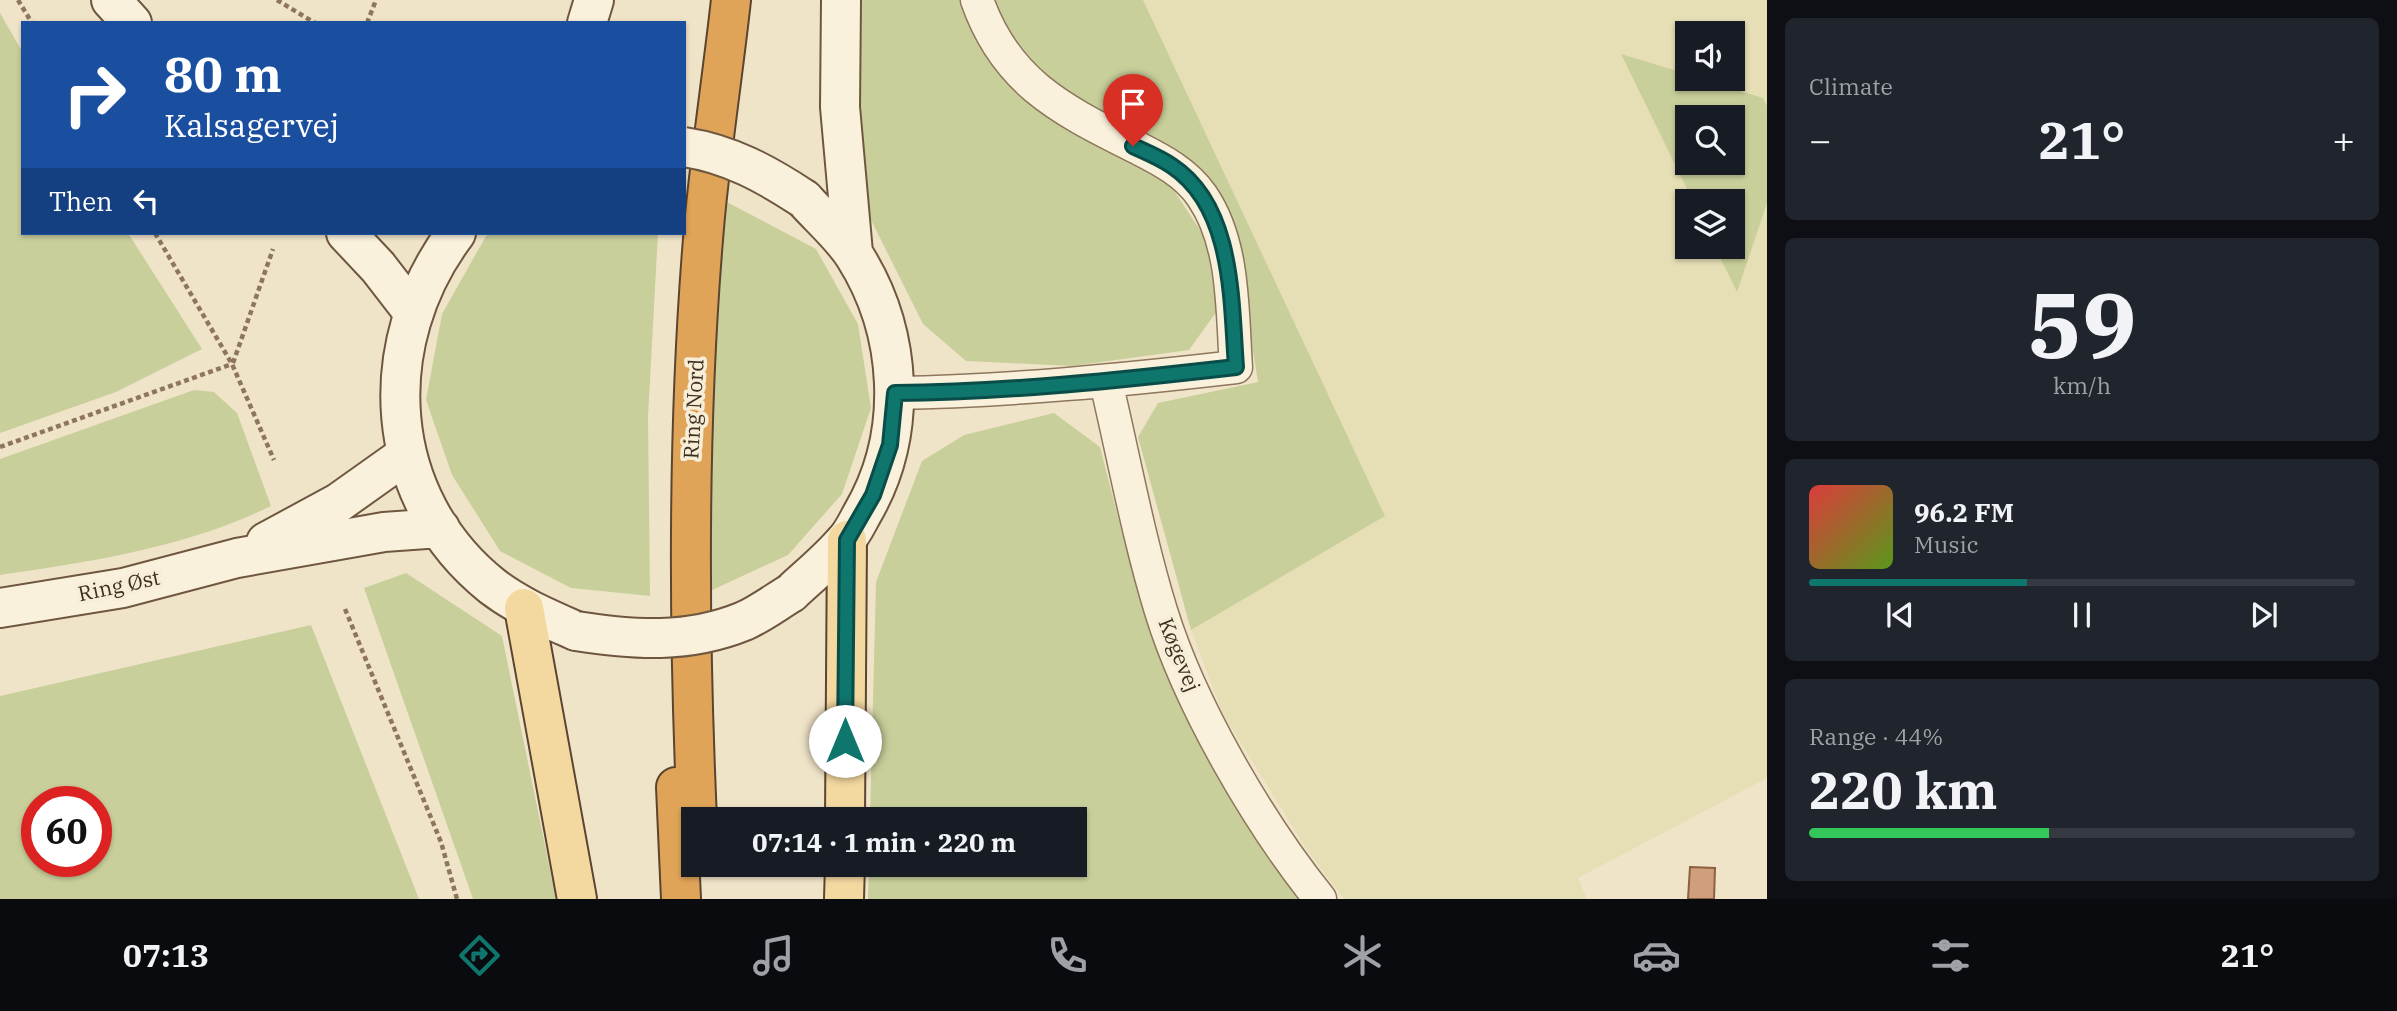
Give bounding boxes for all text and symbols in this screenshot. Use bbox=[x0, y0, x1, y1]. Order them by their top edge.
map controls bbox=[1675, 21, 1745, 259]
button: sound bbox=[1675, 21, 1745, 91]
text: 80 m bbox=[164, 42, 282, 105]
icon: right bbox=[49, 49, 140, 140]
text: Climate bbox=[1809, 71, 1893, 101]
pin bbox=[1103, 74, 1163, 146]
icon: arrive bbox=[1114, 85, 1152, 123]
text: Kalsagervej bbox=[164, 104, 339, 146]
button: search bbox=[1675, 105, 1745, 175]
text: 21° bbox=[2039, 106, 2125, 173]
text: − bbox=[1809, 115, 1832, 164]
text: + bbox=[2332, 115, 2355, 164]
icon: left bbox=[127, 182, 165, 220]
text: Then bbox=[49, 184, 113, 218]
button: layers bbox=[1675, 189, 1745, 259]
text: 59 bbox=[2027, 265, 2137, 383]
street label: Ring Nord bbox=[676, 358, 710, 460]
text: km/h bbox=[2053, 370, 2111, 400]
text: 96.2 FM bbox=[1914, 495, 2014, 529]
text: Music bbox=[1914, 529, 1979, 559]
street label: Ring Øst bbox=[75, 563, 162, 607]
icon: previous bbox=[1881, 596, 1919, 634]
icon: pause bbox=[2063, 596, 2101, 634]
icon: next bbox=[2245, 596, 2283, 634]
street label: Køgevej bbox=[1152, 614, 1207, 696]
position arrow bbox=[808, 704, 882, 778]
text: Range · 44% bbox=[1809, 721, 1943, 751]
text: 220 km bbox=[1809, 756, 1998, 823]
speed limit sign: 60 bbox=[21, 786, 112, 877]
text: 07:14 · 1 min · 220 m bbox=[752, 825, 1016, 859]
icon: directions bbox=[455, 931, 504, 980]
icon: music bbox=[749, 931, 798, 980]
icon: phone bbox=[1043, 931, 1092, 980]
icon: climate bbox=[1338, 931, 1387, 980]
icon: car bbox=[1632, 931, 1681, 980]
icon: filters bbox=[1926, 931, 1975, 980]
text: 07:13 bbox=[123, 934, 209, 976]
text: 21° bbox=[2221, 934, 2274, 976]

